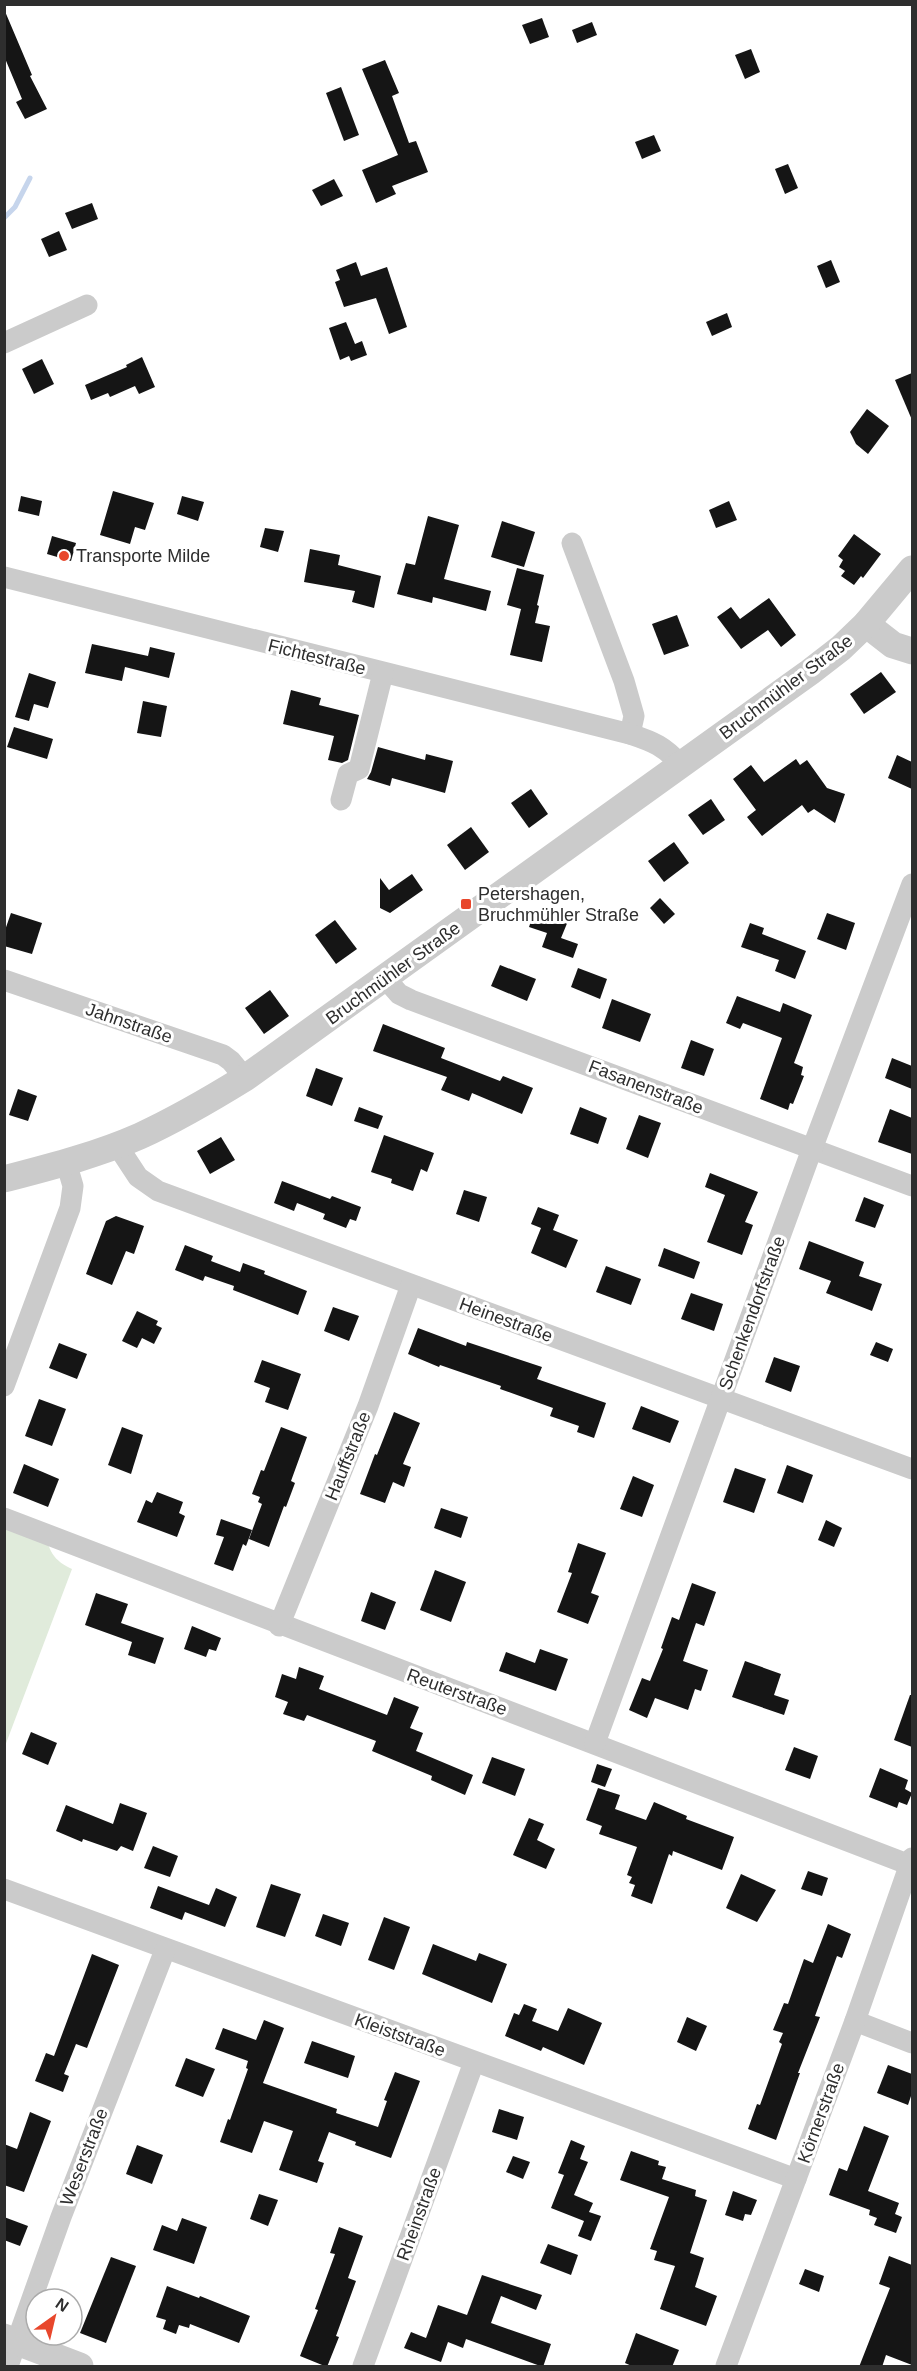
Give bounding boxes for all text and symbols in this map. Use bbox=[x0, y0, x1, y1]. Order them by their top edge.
place label: Transporte Milde bbox=[76, 546, 210, 566]
marker: Transporte Milde bbox=[57, 549, 71, 563]
street label: Bruchmühler Straße bbox=[716, 631, 856, 743]
street label: Fichtestraße bbox=[266, 635, 368, 679]
place label: Petershagen, Bruchmühler Straße bbox=[478, 884, 639, 925]
marker: Petershagen, Bruchmühler Straße bbox=[459, 897, 473, 911]
street label: Bruchmühler Straße bbox=[322, 918, 464, 1028]
street label: Jahnstraße bbox=[83, 999, 175, 1047]
street label: Fasanenstraße bbox=[586, 1056, 706, 1118]
street label: Schenkendorfstraße bbox=[715, 1233, 789, 1393]
street label: Heinestraße bbox=[457, 1294, 555, 1346]
street label: Hauffstraße bbox=[321, 1409, 375, 1503]
street label: Reuterstraße bbox=[404, 1665, 510, 1719]
street label: Kleiststraße bbox=[352, 2009, 448, 2061]
street label: Körnerstraße bbox=[794, 2060, 848, 2166]
street label: Weserstraße bbox=[56, 2105, 112, 2209]
street label: Rheinstraße bbox=[393, 2165, 445, 2263]
north arrow bbox=[24, 2287, 84, 2347]
text: N bbox=[53, 2295, 72, 2315]

